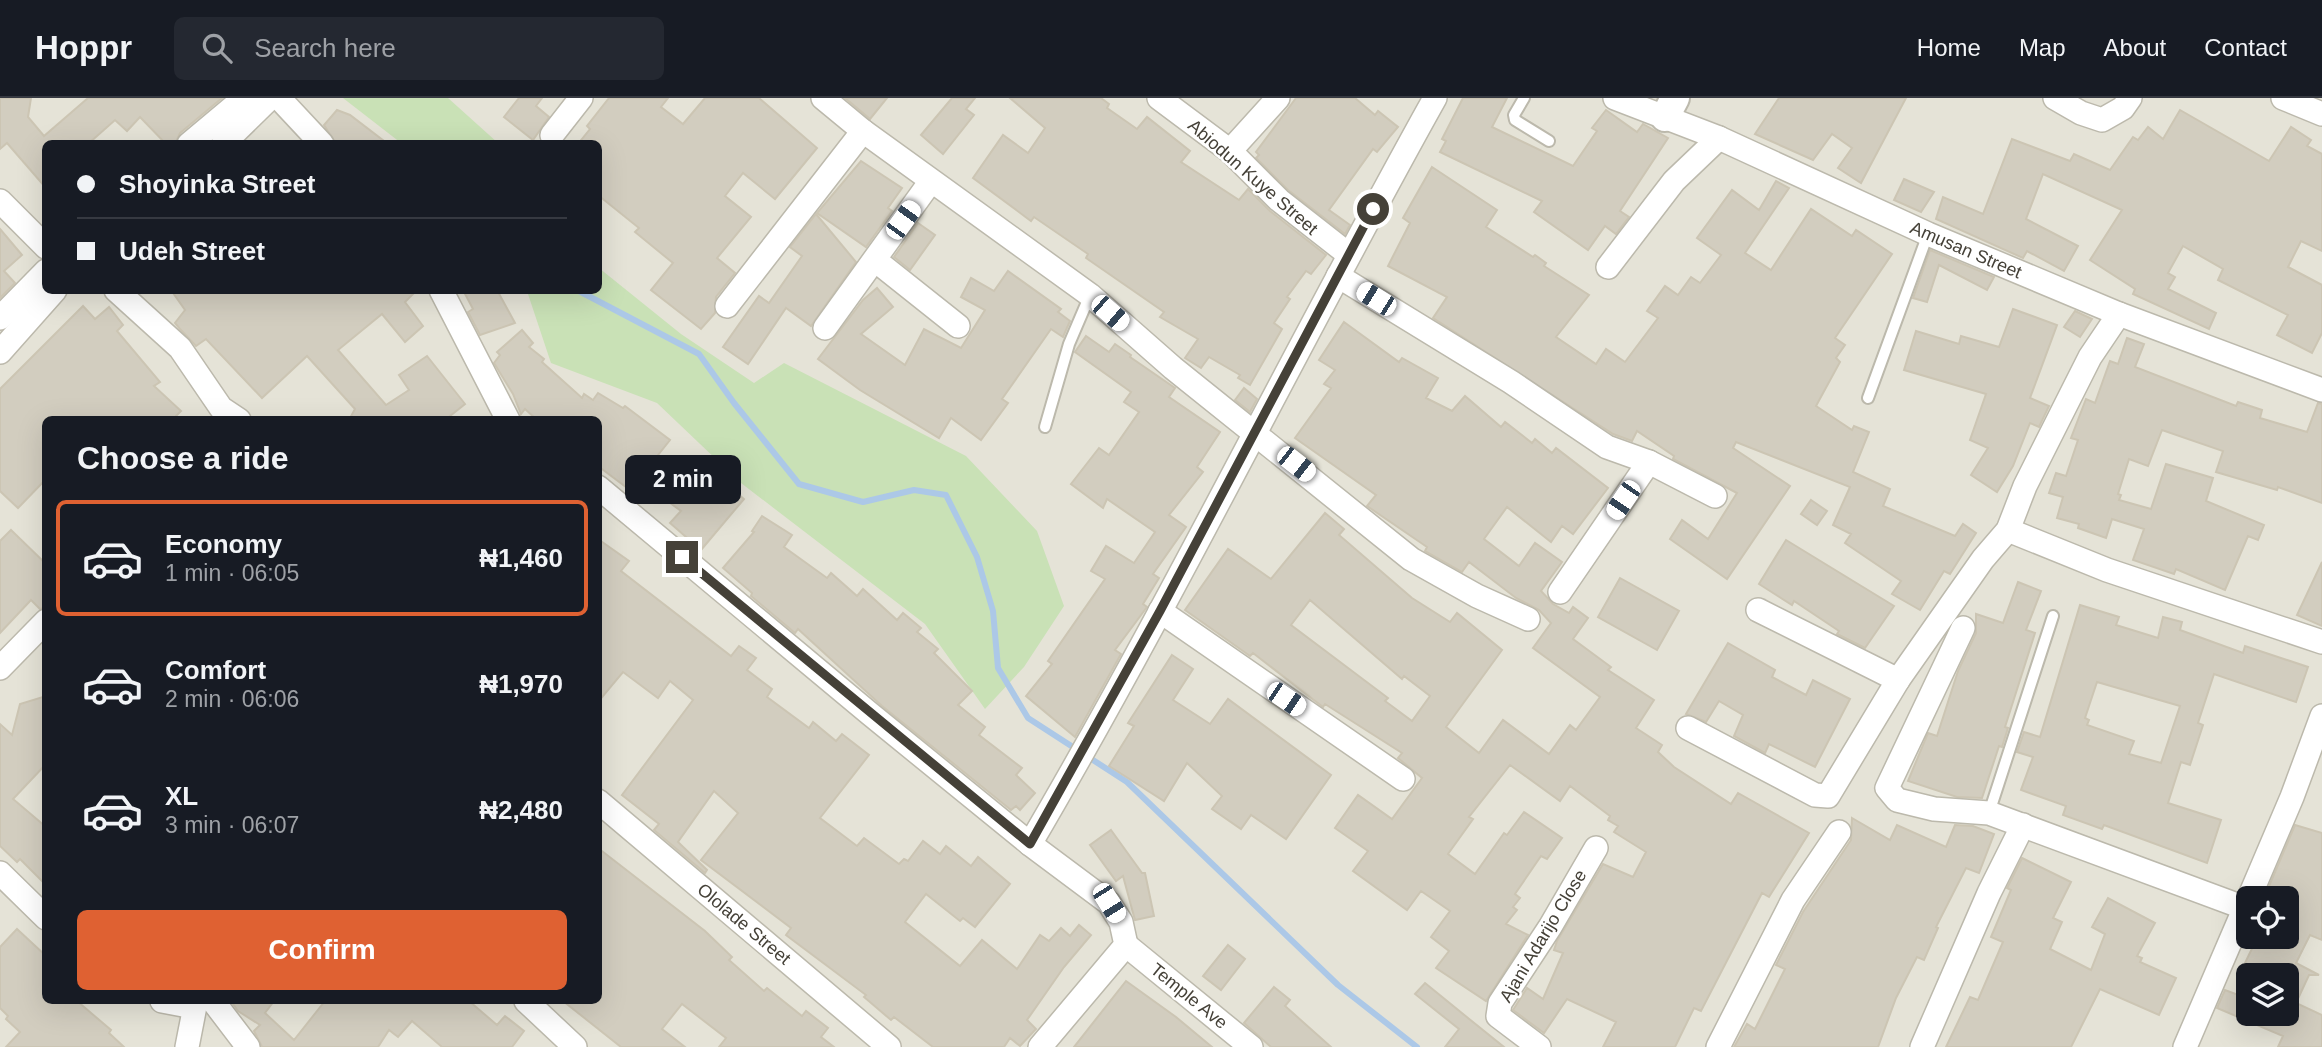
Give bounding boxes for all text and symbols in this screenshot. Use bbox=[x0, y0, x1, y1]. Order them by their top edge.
search box bbox=[174, 17, 664, 80]
text: Hoppr bbox=[35, 29, 132, 66]
icon: search bbox=[198, 29, 236, 67]
text: Search here bbox=[254, 33, 396, 63]
text: Home bbox=[1917, 34, 1981, 61]
text: Map bbox=[2019, 34, 2066, 61]
text: About bbox=[2104, 34, 2166, 61]
text: Contact bbox=[2204, 34, 2287, 61]
street label: Abiodun Kuye Street bbox=[1184, 115, 1322, 239]
text: Shoyinka Street bbox=[119, 169, 316, 199]
route start bbox=[1357, 193, 1389, 225]
car bbox=[883, 197, 924, 243]
street label: Amusan Street bbox=[1907, 218, 2025, 282]
text: Udeh Street bbox=[119, 236, 265, 266]
car bbox=[1353, 279, 1400, 319]
car bbox=[1088, 291, 1133, 335]
text: Choose a ride bbox=[77, 440, 289, 476]
car bbox=[1273, 443, 1320, 485]
callout: 2 min bbox=[624, 456, 740, 504]
text: 2 min bbox=[653, 466, 713, 492]
car bbox=[1603, 477, 1644, 523]
icon: car bbox=[81, 527, 144, 590]
text: Economy bbox=[165, 529, 282, 559]
route end bbox=[666, 541, 698, 573]
text: ₦1,460 bbox=[479, 543, 563, 573]
text: 1 min · 06:05 bbox=[165, 560, 299, 586]
icon: car bbox=[81, 653, 144, 716]
text: Comfort bbox=[165, 655, 266, 685]
text: ₦1,970 bbox=[479, 669, 563, 699]
car bbox=[1263, 679, 1310, 719]
text: 2 min · 06:06 bbox=[165, 686, 299, 712]
icon: car bbox=[81, 779, 144, 842]
text: XL bbox=[165, 781, 198, 811]
text: ₦2,480 bbox=[479, 795, 563, 825]
text: 3 min · 06:07 bbox=[165, 812, 299, 838]
street label: Ajani Adarijo Close bbox=[1496, 866, 1590, 1006]
street label: Ololade Street bbox=[693, 879, 795, 969]
car bbox=[1089, 880, 1130, 926]
map controls bbox=[2236, 886, 2299, 1026]
button: locate bbox=[2236, 886, 2299, 949]
button: Confirm bbox=[77, 910, 567, 990]
street label: Temple Ave bbox=[1147, 959, 1231, 1033]
button: layers bbox=[2236, 963, 2299, 1026]

